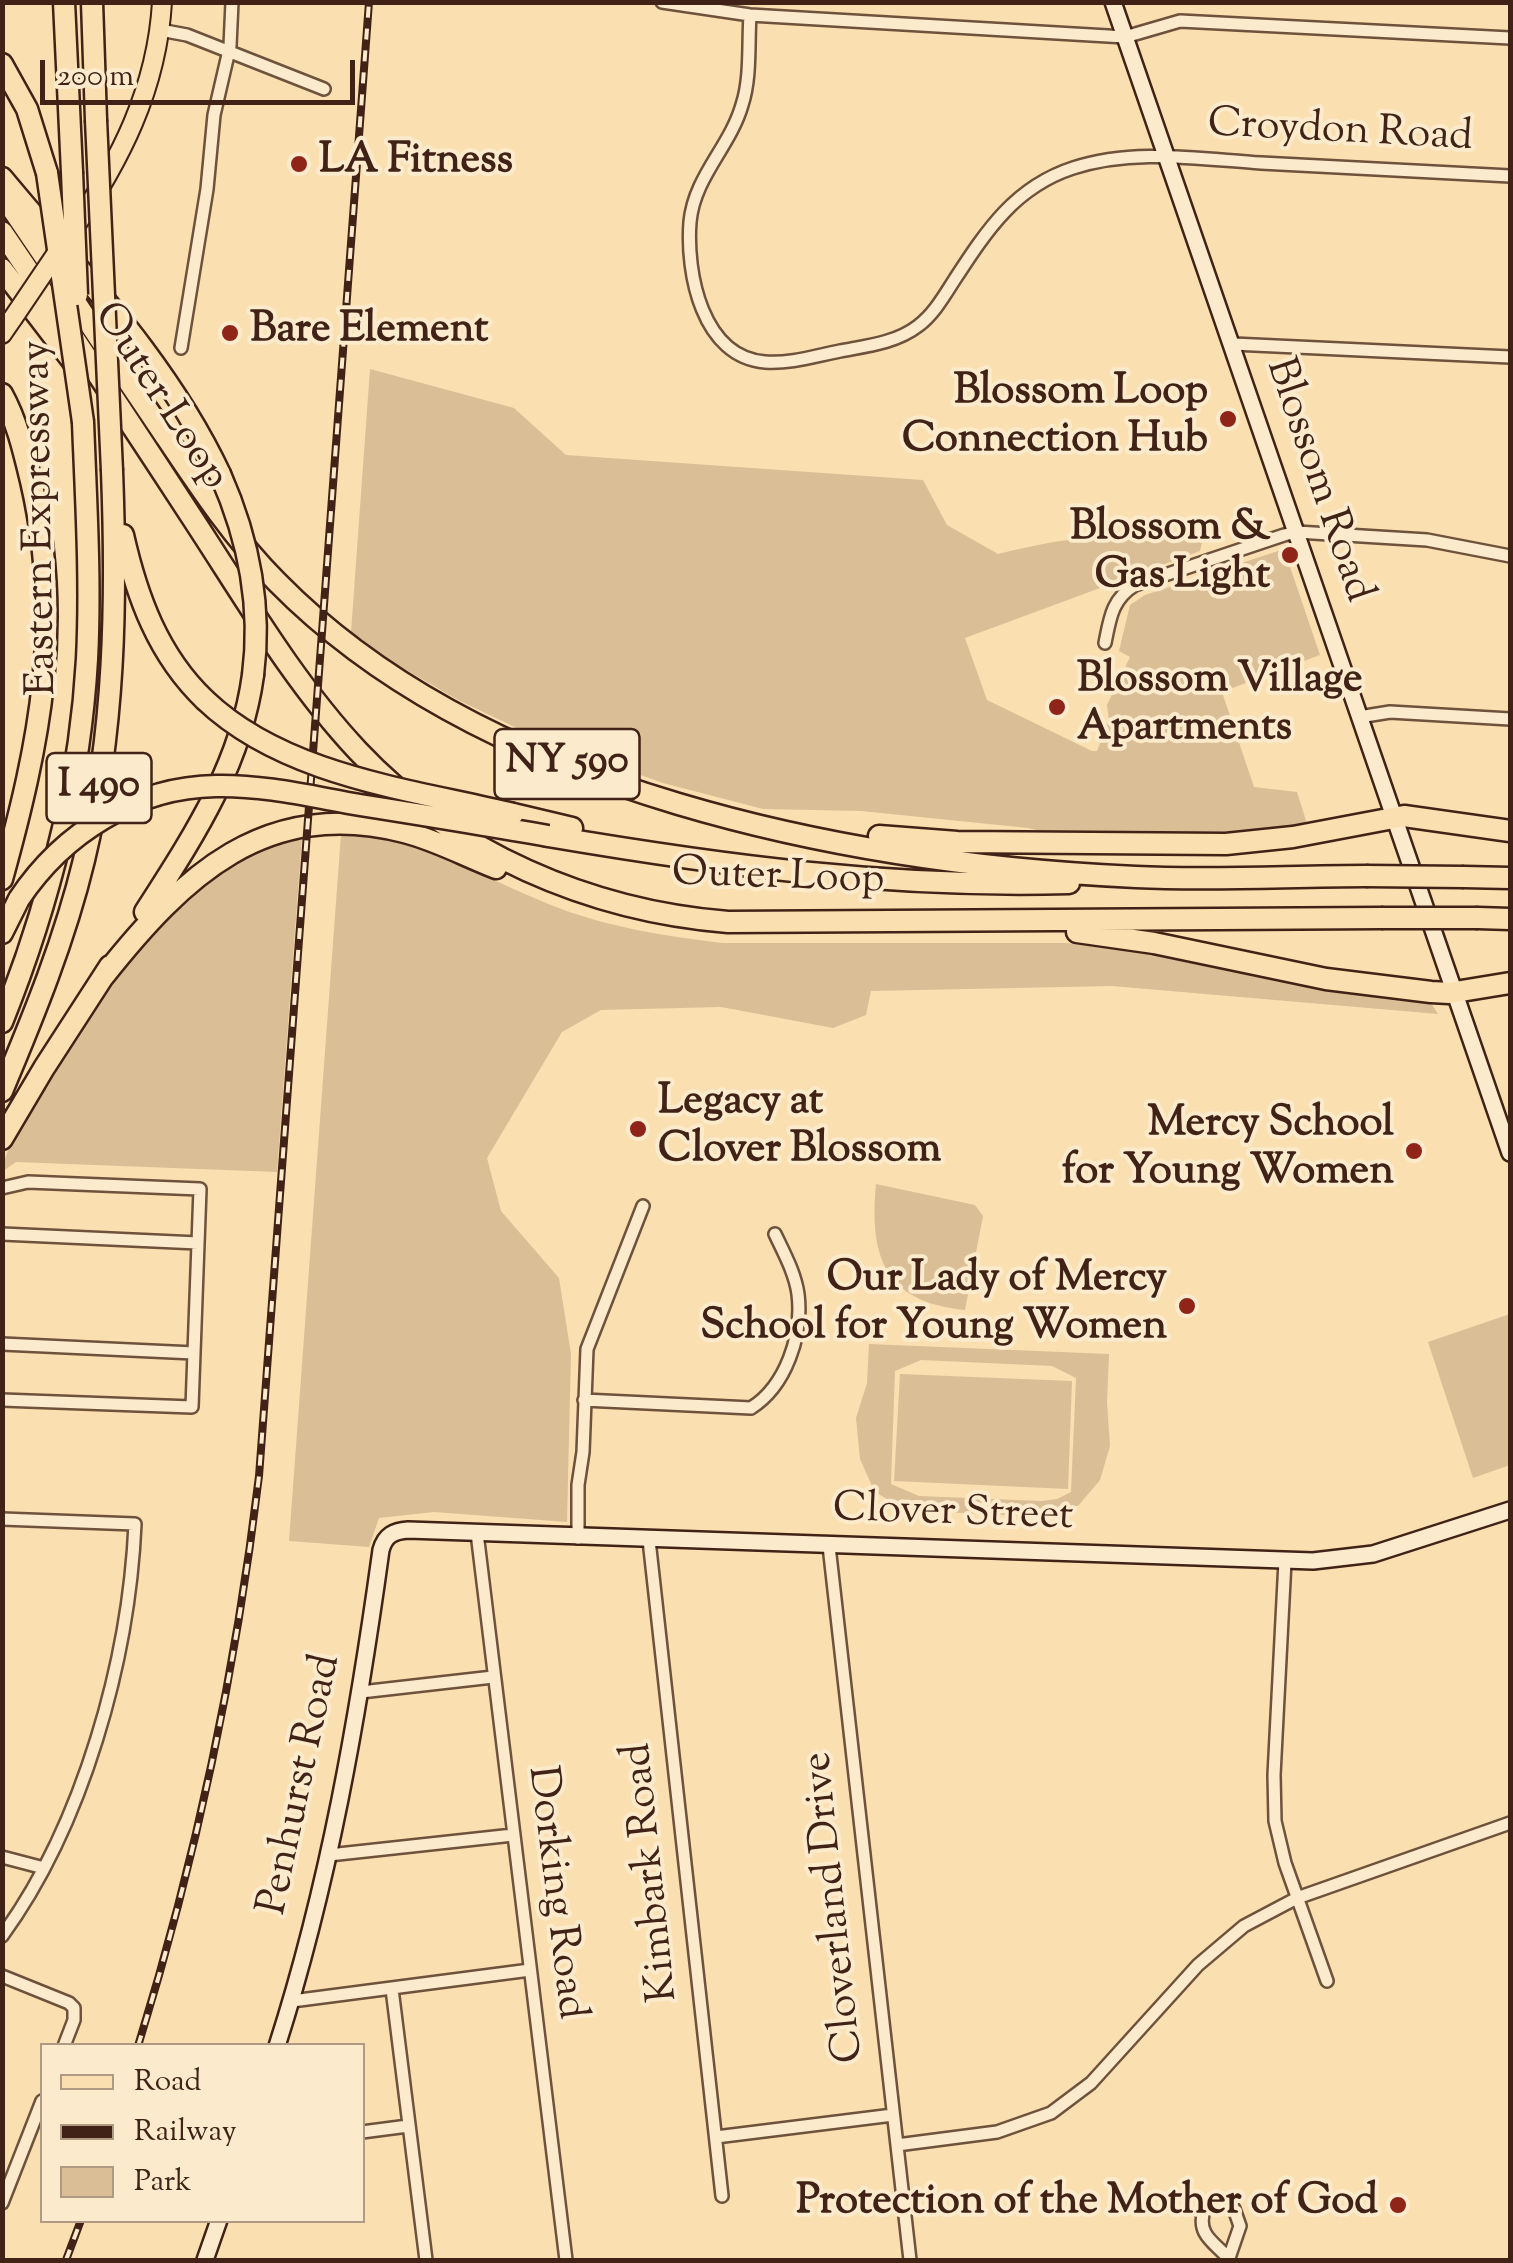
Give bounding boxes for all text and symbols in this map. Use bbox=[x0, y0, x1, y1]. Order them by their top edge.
scale bar bbox=[45, 40, 360, 102]
text: 200 m bbox=[57, 56, 134, 99]
street label: Croydon Road bbox=[1206, 102, 1474, 166]
place label: LA Fitness bbox=[319, 139, 513, 189]
marker: LA Fitness bbox=[288, 153, 310, 175]
street label: Outer Loop bbox=[79, 295, 237, 501]
place label: Bare Element bbox=[250, 308, 488, 358]
marker: Bare Element bbox=[219, 322, 241, 344]
street label: Eastern Expressway bbox=[15, 340, 71, 696]
street label: Blossom Road bbox=[1251, 352, 1381, 610]
place label: Blossom Loop Connection Hub bbox=[902, 370, 1208, 468]
marker: Blossom Loop Connection Hub bbox=[1217, 408, 1239, 430]
place label: Blossom & Gas Light bbox=[1070, 506, 1270, 604]
marker: Blossom & Gas Light bbox=[1279, 544, 1301, 566]
place label: Blossom Village Apartments bbox=[1077, 658, 1363, 756]
marker: Blossom Village Apartments bbox=[1046, 696, 1068, 718]
road number: NY 590 bbox=[494, 729, 640, 799]
road number: I 490 bbox=[46, 753, 152, 823]
street label: Outer Loop bbox=[671, 851, 885, 909]
place label: Legacy at Clover Blossom bbox=[658, 1080, 941, 1178]
place label: Mercy School for Young Women bbox=[1062, 1102, 1394, 1200]
marker: Legacy at Clover Blossom bbox=[627, 1118, 649, 1140]
marker: Mercy School for Young Women bbox=[1403, 1140, 1425, 1162]
place label: Our Lady of Mercy School for Young Women bbox=[700, 1257, 1167, 1355]
marker: Our Lady of Mercy School for Young Women bbox=[1176, 1295, 1198, 1317]
street label: Clover Street bbox=[832, 1487, 1074, 1545]
street label: Penhurst Road bbox=[251, 1650, 355, 1920]
street label: Kimbark Road bbox=[615, 1740, 693, 2004]
street label: Cloverland Drive bbox=[796, 1749, 878, 2065]
street label: Dorking Road bbox=[512, 1763, 594, 2023]
legend bbox=[40, 2043, 365, 2223]
text: Road bbox=[134, 2061, 201, 2104]
text: Railway bbox=[134, 2111, 237, 2154]
text: Park bbox=[134, 2161, 191, 2204]
place label: Protection of the Mother of God bbox=[796, 2180, 1378, 2230]
marker: Protection of the Mother of God bbox=[1387, 2194, 1409, 2216]

